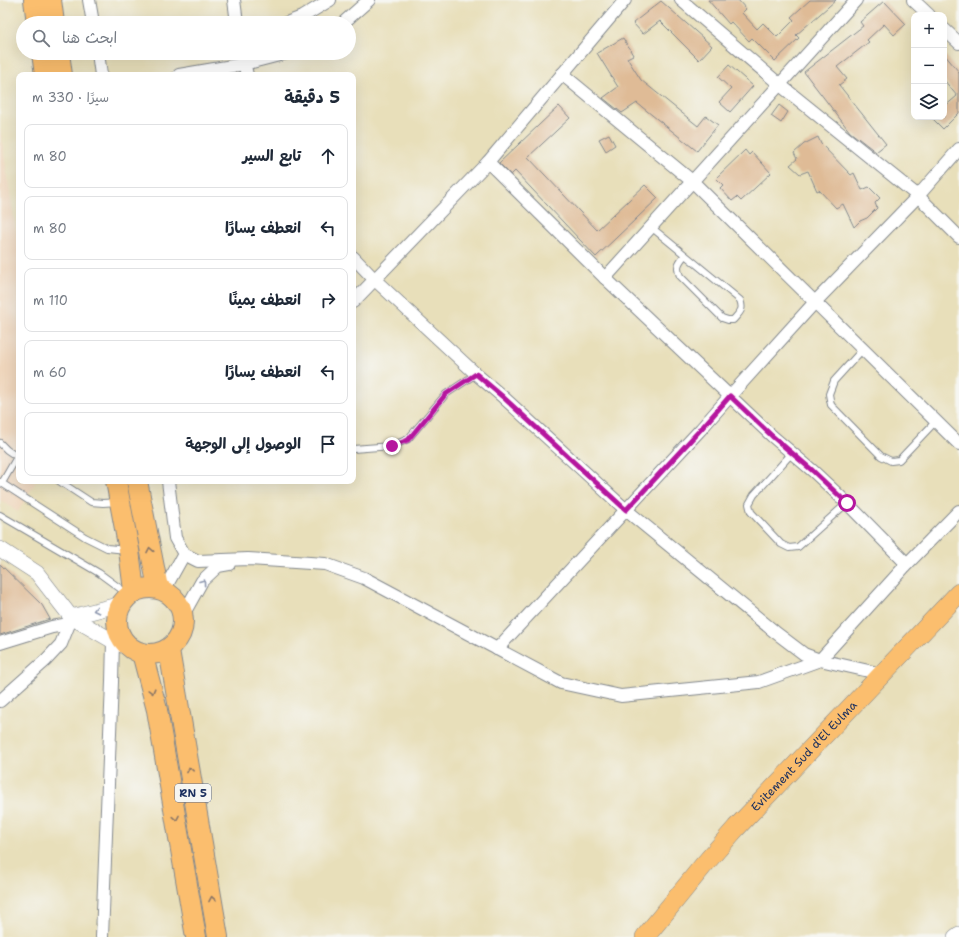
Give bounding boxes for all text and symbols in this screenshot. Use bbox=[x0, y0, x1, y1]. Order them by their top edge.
map controls bbox=[911, 12, 947, 120]
button: + bbox=[911, 12, 947, 48]
search box bbox=[16, 16, 356, 60]
icon: search bbox=[30, 27, 52, 49]
text: ابحث هنا bbox=[62, 28, 117, 48]
button: − bbox=[911, 48, 947, 84]
button: layers bbox=[911, 84, 947, 120]
text: 5 دقيقة bbox=[284, 86, 340, 108]
text: سيرًا · 330 m bbox=[32, 89, 109, 106]
icon: ahead bbox=[317, 145, 339, 167]
text: تابع السير bbox=[242, 146, 301, 166]
text: 80 m bbox=[33, 148, 67, 165]
icon: left bbox=[317, 217, 339, 239]
text: انعطف يسارًا bbox=[225, 218, 301, 238]
text: 80 m bbox=[33, 220, 67, 237]
icon: right bbox=[317, 289, 339, 311]
text: انعطف يمينًا bbox=[229, 290, 301, 310]
text: 110 m bbox=[33, 292, 68, 309]
icon: left bbox=[317, 361, 339, 383]
text: انعطف يسارًا bbox=[225, 362, 301, 382]
text: 60 m bbox=[33, 364, 67, 381]
icon: arrive bbox=[317, 433, 339, 455]
text: الوصول إلى الوجهة bbox=[185, 434, 301, 454]
route end bbox=[383, 437, 401, 455]
route start bbox=[838, 494, 856, 512]
one-way arrow bbox=[147, 547, 155, 553]
one-way arrow bbox=[198, 579, 205, 586]
one-way arrow bbox=[93, 606, 99, 614]
one-way arrow bbox=[147, 687, 156, 694]
street label: Evitement Sud d'El Eulma bbox=[748, 697, 861, 815]
one-way arrow bbox=[186, 767, 194, 774]
road number: RN 5 bbox=[175, 784, 211, 802]
one-way arrow bbox=[171, 815, 180, 822]
one-way arrow bbox=[208, 895, 216, 902]

